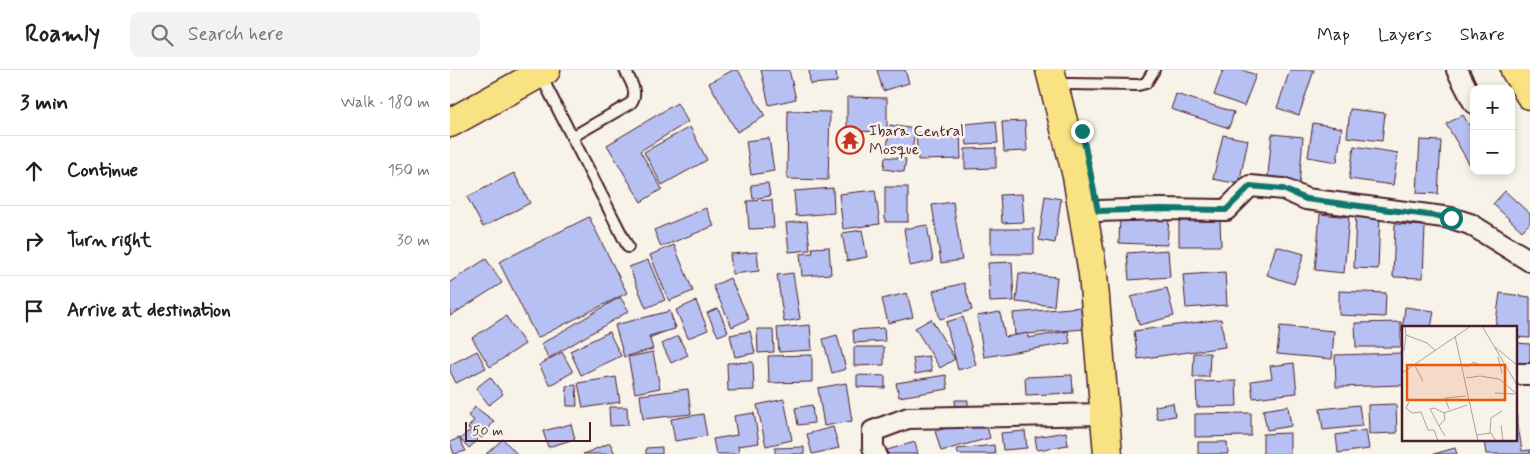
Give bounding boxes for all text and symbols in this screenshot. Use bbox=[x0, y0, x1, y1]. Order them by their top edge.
search box bbox=[130, 12, 480, 57]
text: Roamly bbox=[25, 19, 100, 50]
icon: search bbox=[148, 21, 176, 49]
text: Search here bbox=[188, 22, 284, 47]
text: Map bbox=[1317, 23, 1350, 47]
text: Layers bbox=[1378, 23, 1432, 47]
text: Share bbox=[1460, 23, 1505, 47]
map controls bbox=[1470, 85, 1515, 175]
button: + bbox=[1470, 85, 1515, 130]
text: 3 min bbox=[20, 89, 68, 117]
text: Walk · 180 m bbox=[341, 92, 430, 113]
route end bbox=[1071, 120, 1094, 143]
place label: Ibara Central Mosque bbox=[869, 121, 964, 160]
temple icon: Ibara Central Mosque bbox=[835, 125, 865, 155]
button: − bbox=[1470, 130, 1515, 175]
icon: ahead bbox=[20, 157, 48, 185]
text: Continue bbox=[67, 158, 138, 183]
text: 150 m bbox=[388, 160, 430, 181]
route start bbox=[1440, 207, 1463, 230]
icon: right bbox=[20, 227, 48, 255]
text: Turn right bbox=[67, 228, 151, 253]
text: 30 m bbox=[397, 230, 430, 251]
icon: arrive bbox=[20, 297, 48, 325]
text: Arrive at destination bbox=[67, 298, 231, 323]
inset map bbox=[1402, 326, 1518, 442]
scale bar bbox=[465, 419, 591, 442]
text: 50 m bbox=[472, 422, 503, 440]

